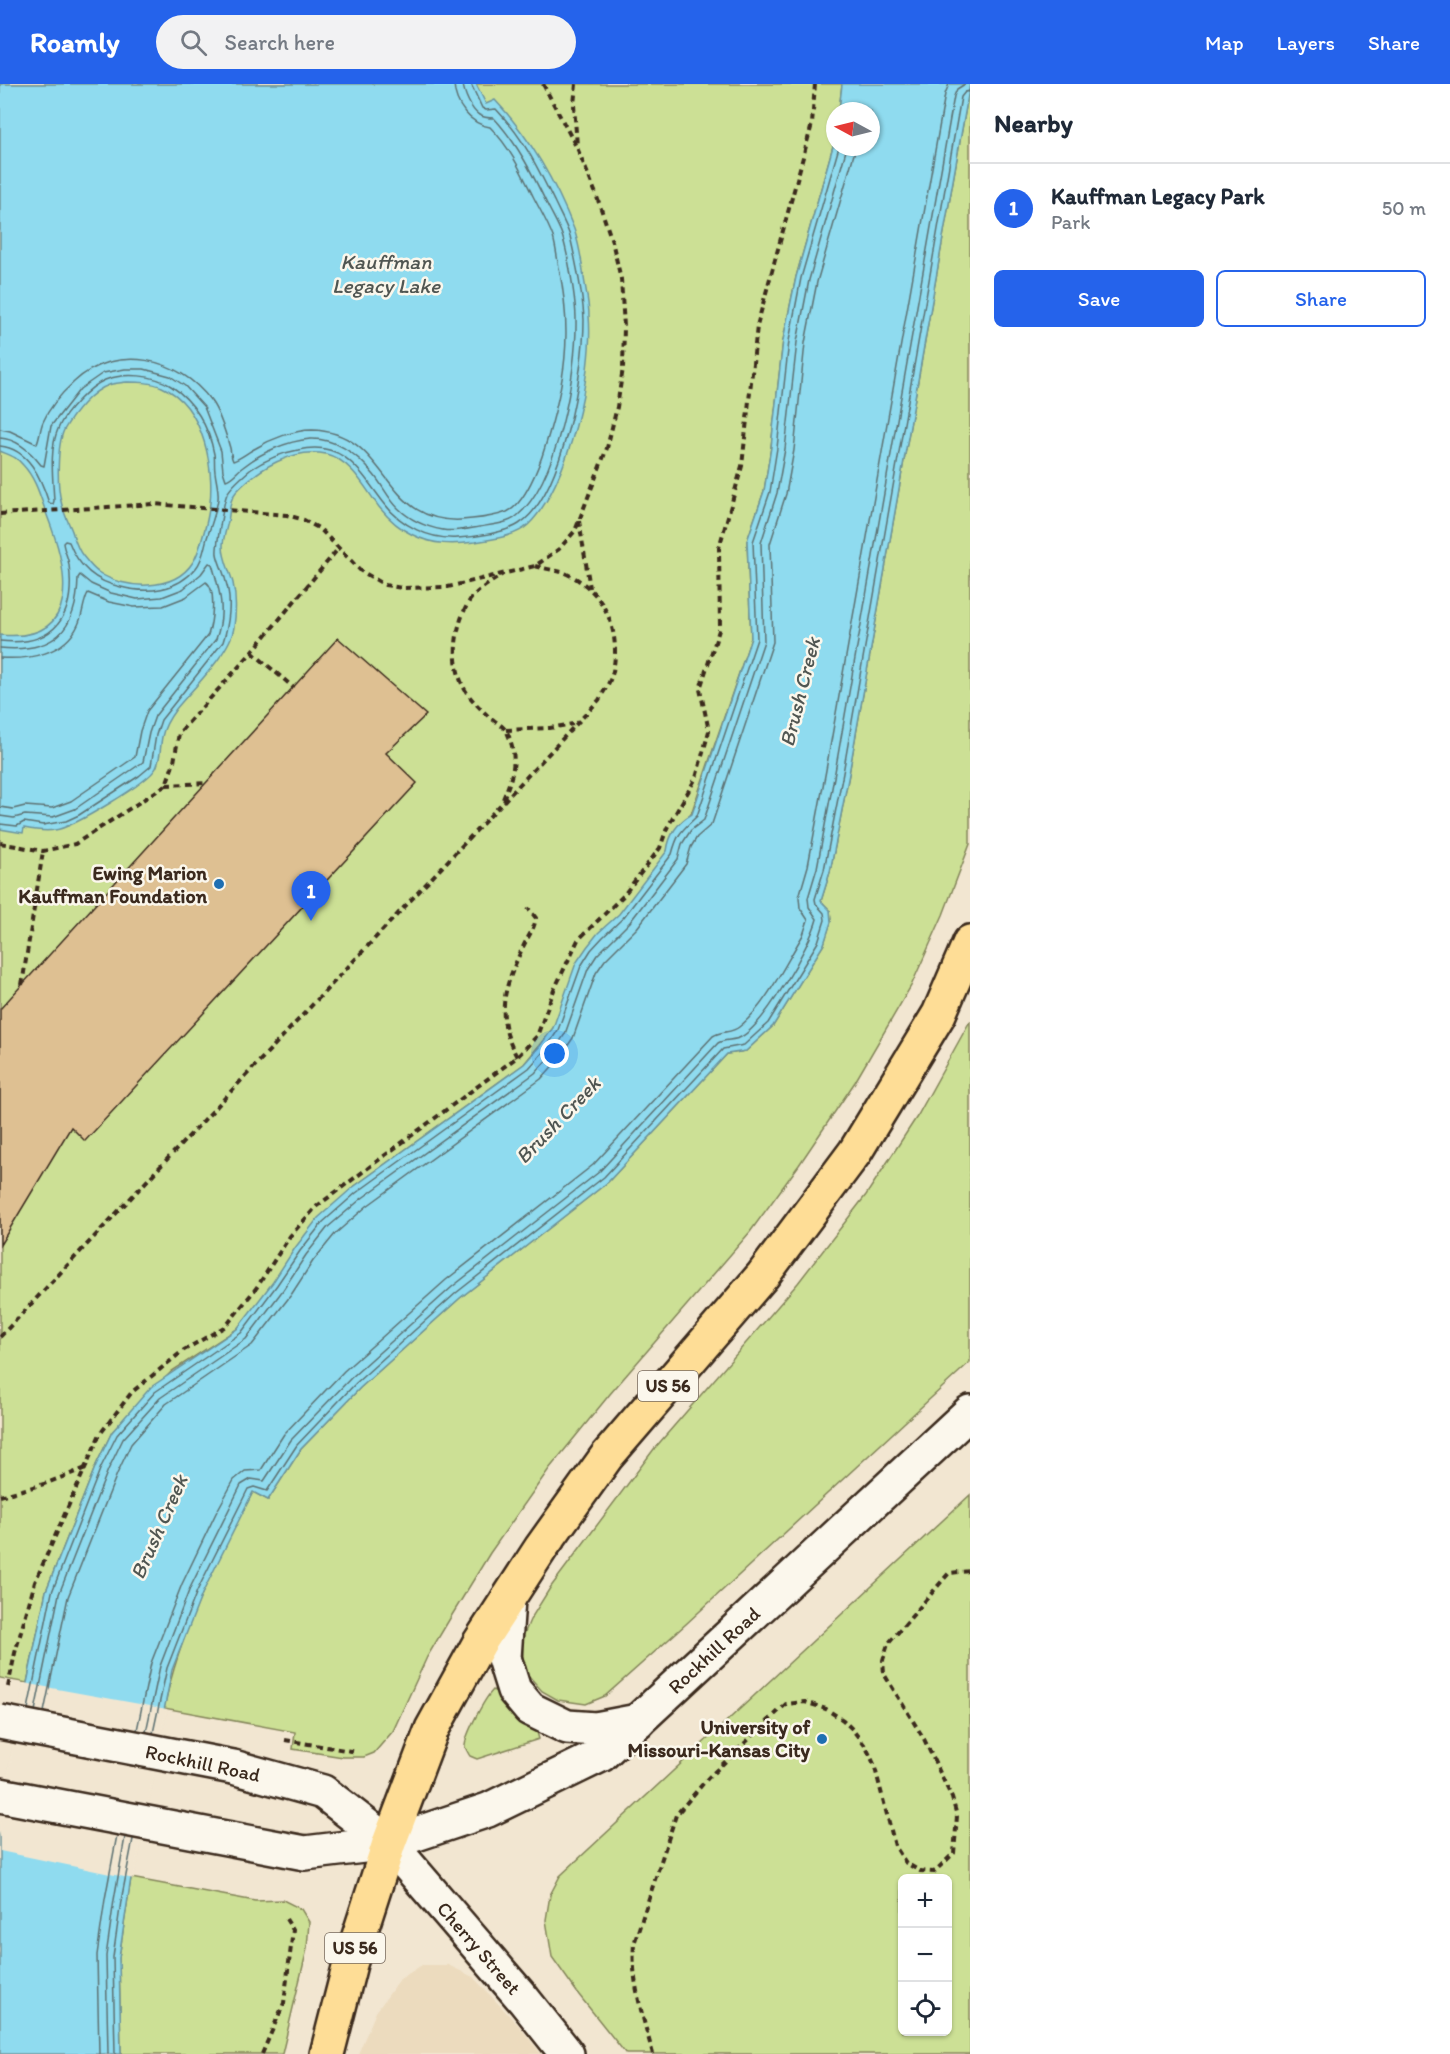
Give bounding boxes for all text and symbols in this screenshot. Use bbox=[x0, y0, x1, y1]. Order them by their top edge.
search box bbox=[156, 15, 576, 69]
text: Roamly bbox=[30, 25, 120, 59]
icon: search bbox=[177, 26, 210, 59]
text: Search here bbox=[225, 29, 335, 56]
text: Map bbox=[1205, 30, 1244, 55]
text: Layers bbox=[1277, 30, 1335, 55]
text: Share bbox=[1368, 30, 1420, 55]
north arrow bbox=[826, 102, 880, 156]
text: Nearby bbox=[994, 107, 1073, 139]
text: Kauffman Legacy Park bbox=[1051, 183, 1265, 210]
text: 1 bbox=[1009, 196, 1018, 220]
text: 50 m bbox=[1382, 196, 1426, 220]
text: Park bbox=[1051, 210, 1090, 234]
water label: Kauffman Legacy Lake bbox=[332, 249, 441, 298]
button: Save bbox=[994, 270, 1204, 327]
button: Share bbox=[1216, 270, 1426, 327]
water label: Brush Creek bbox=[774, 634, 825, 749]
place label: Ewing Marion Kauffman Foundation bbox=[18, 861, 208, 908]
pin: 1 bbox=[292, 872, 330, 921]
marker: Ewing Marion Kauffman Foundation bbox=[212, 877, 226, 891]
your location bbox=[540, 1039, 569, 1068]
water label: Brush Creek bbox=[510, 1070, 606, 1168]
road number: US 56 bbox=[638, 1371, 698, 1401]
water label: Brush Creek bbox=[124, 1470, 193, 1583]
street label: Rockhill Road bbox=[663, 1601, 765, 1699]
place label: University of Missouri-Kansas City bbox=[627, 1715, 811, 1763]
marker: University of Missouri-Kansas City bbox=[815, 1732, 829, 1746]
street label: Rockhill Road bbox=[143, 1739, 263, 1787]
map controls bbox=[898, 1874, 952, 2036]
button: + bbox=[898, 1874, 952, 1928]
street label: Cherry Street bbox=[432, 1896, 526, 2000]
button: − bbox=[898, 1928, 952, 1982]
road number: US 56 bbox=[325, 1933, 385, 1963]
button: locate bbox=[898, 1982, 952, 2036]

